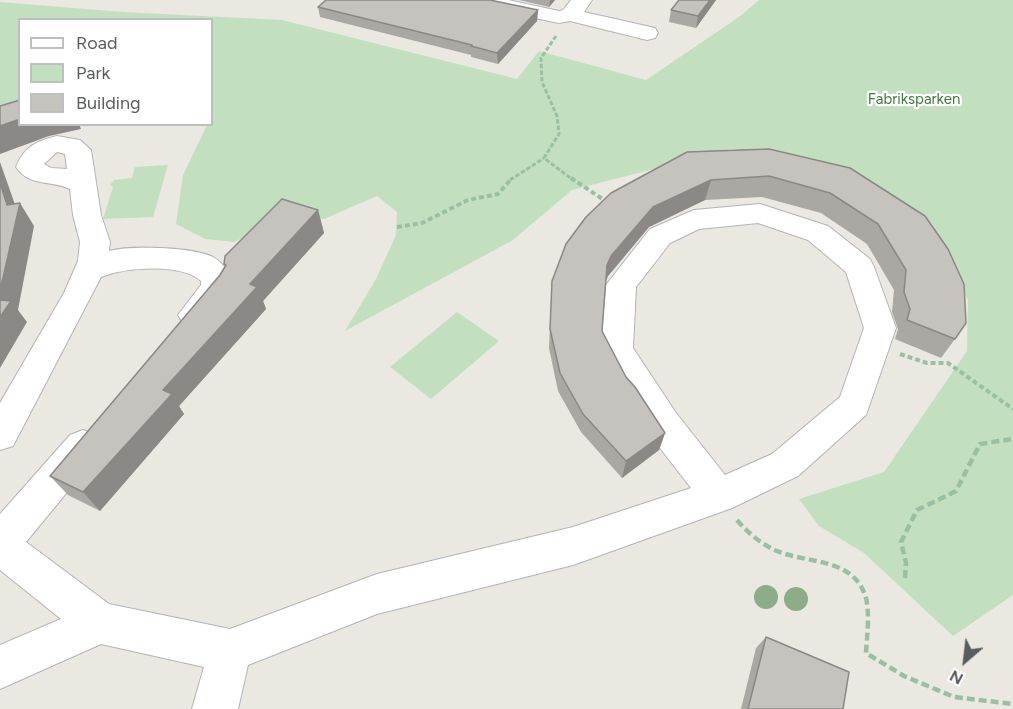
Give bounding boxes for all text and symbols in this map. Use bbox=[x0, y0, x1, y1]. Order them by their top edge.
legend bbox=[18, 18, 213, 126]
text: Road bbox=[76, 32, 117, 54]
text: Park bbox=[76, 62, 110, 84]
park label: Fabriksparken bbox=[868, 91, 960, 109]
text: Building bbox=[76, 92, 141, 114]
north arrow bbox=[935, 631, 995, 691]
text: N bbox=[946, 666, 966, 689]

